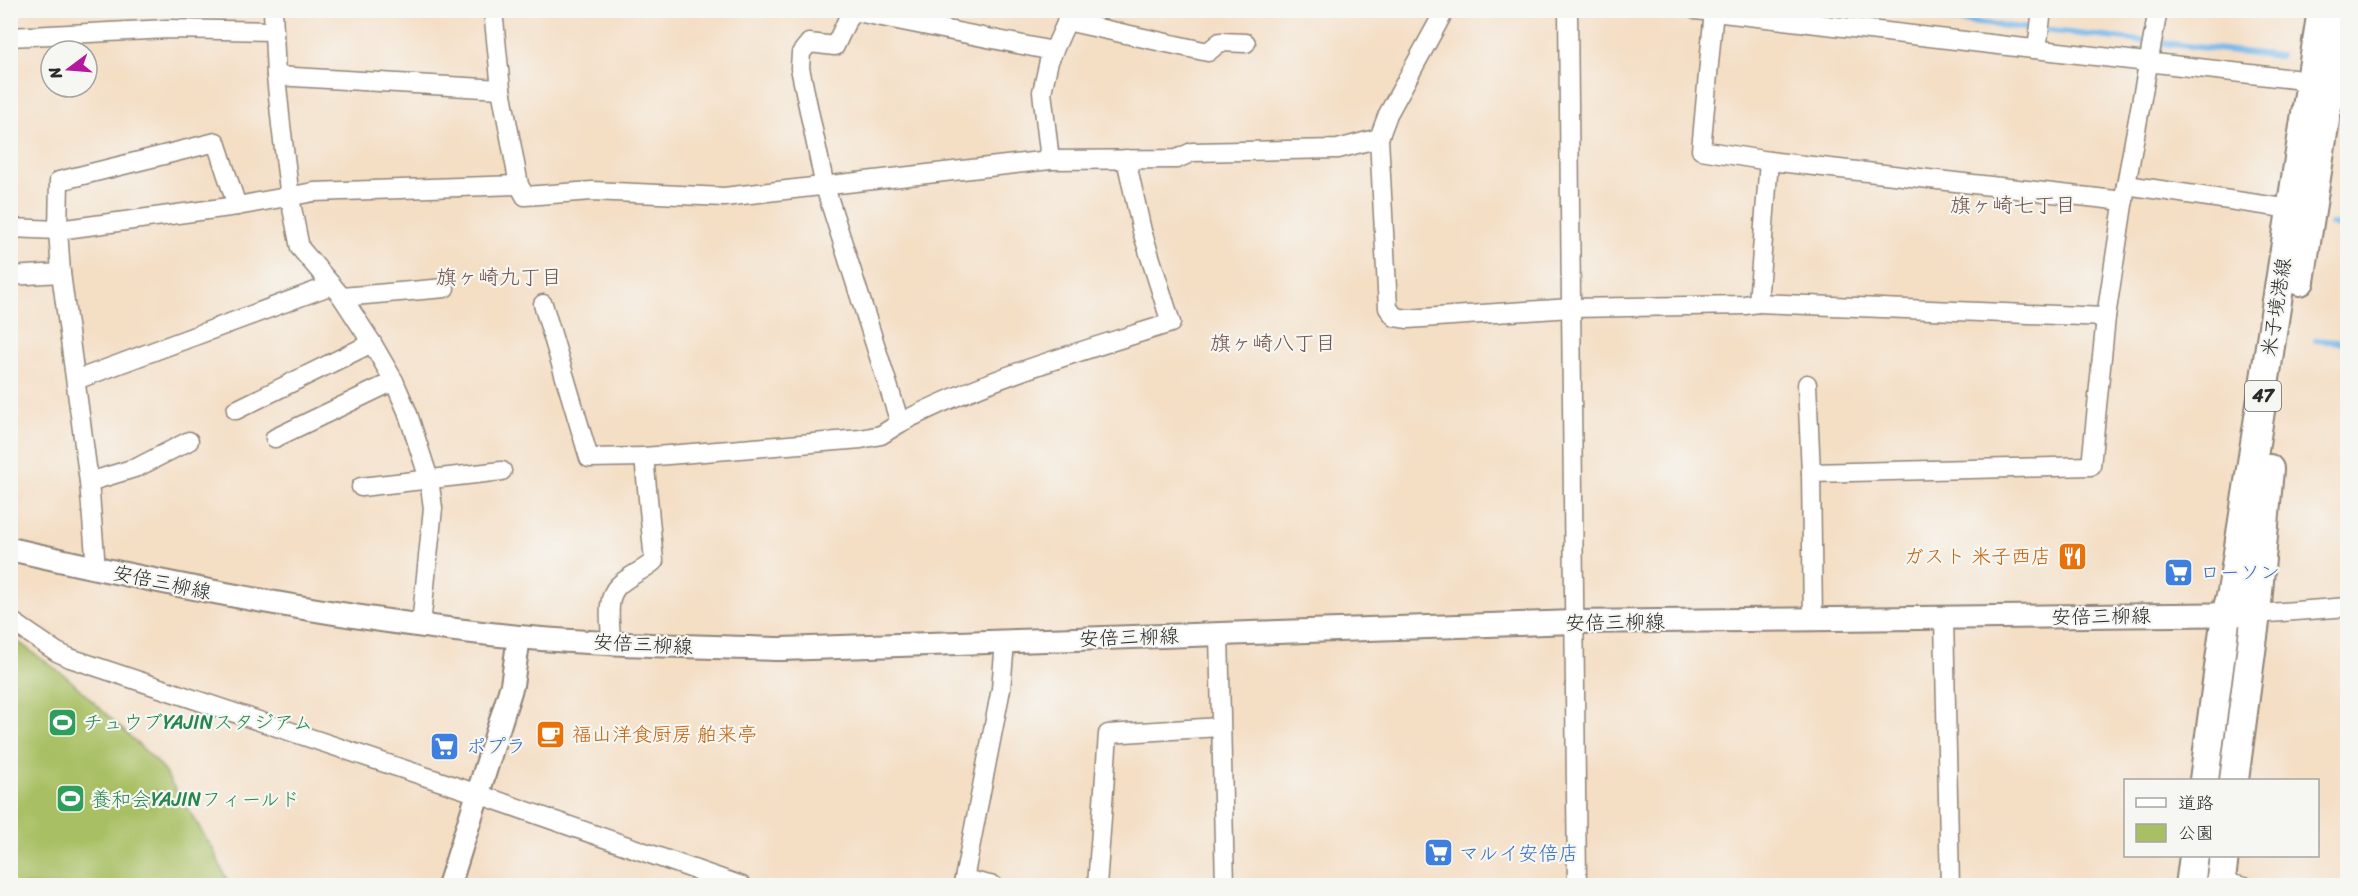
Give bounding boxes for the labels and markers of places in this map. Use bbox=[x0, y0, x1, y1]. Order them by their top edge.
place label: ガスト 米子西店 bbox=[1904, 539, 2051, 574]
restaurant icon: ガスト 米子西店 bbox=[2056, 540, 2088, 572]
place label: ローソン bbox=[2200, 555, 2280, 590]
supermarket icon: ローソン bbox=[2163, 556, 2195, 588]
place label: チュウブYAJINスタジアム bbox=[83, 705, 313, 740]
sports icon: チュウブYAJINスタジアム bbox=[46, 706, 78, 738]
place label: 福山洋食厨房 舶来亭 bbox=[572, 717, 757, 752]
cafe icon: 福山洋食厨房 舶来亭 bbox=[535, 718, 567, 750]
place label: ポプラ bbox=[466, 729, 526, 764]
supermarket icon: ポプラ bbox=[429, 730, 461, 762]
place label: 養和会YAJINフィールド bbox=[91, 782, 300, 817]
sports icon: 養和会YAJINフィールド bbox=[54, 783, 86, 815]
place label: マルイ安倍店 bbox=[1459, 836, 1579, 871]
supermarket icon: マルイ安倍店 bbox=[1422, 837, 1454, 869]

